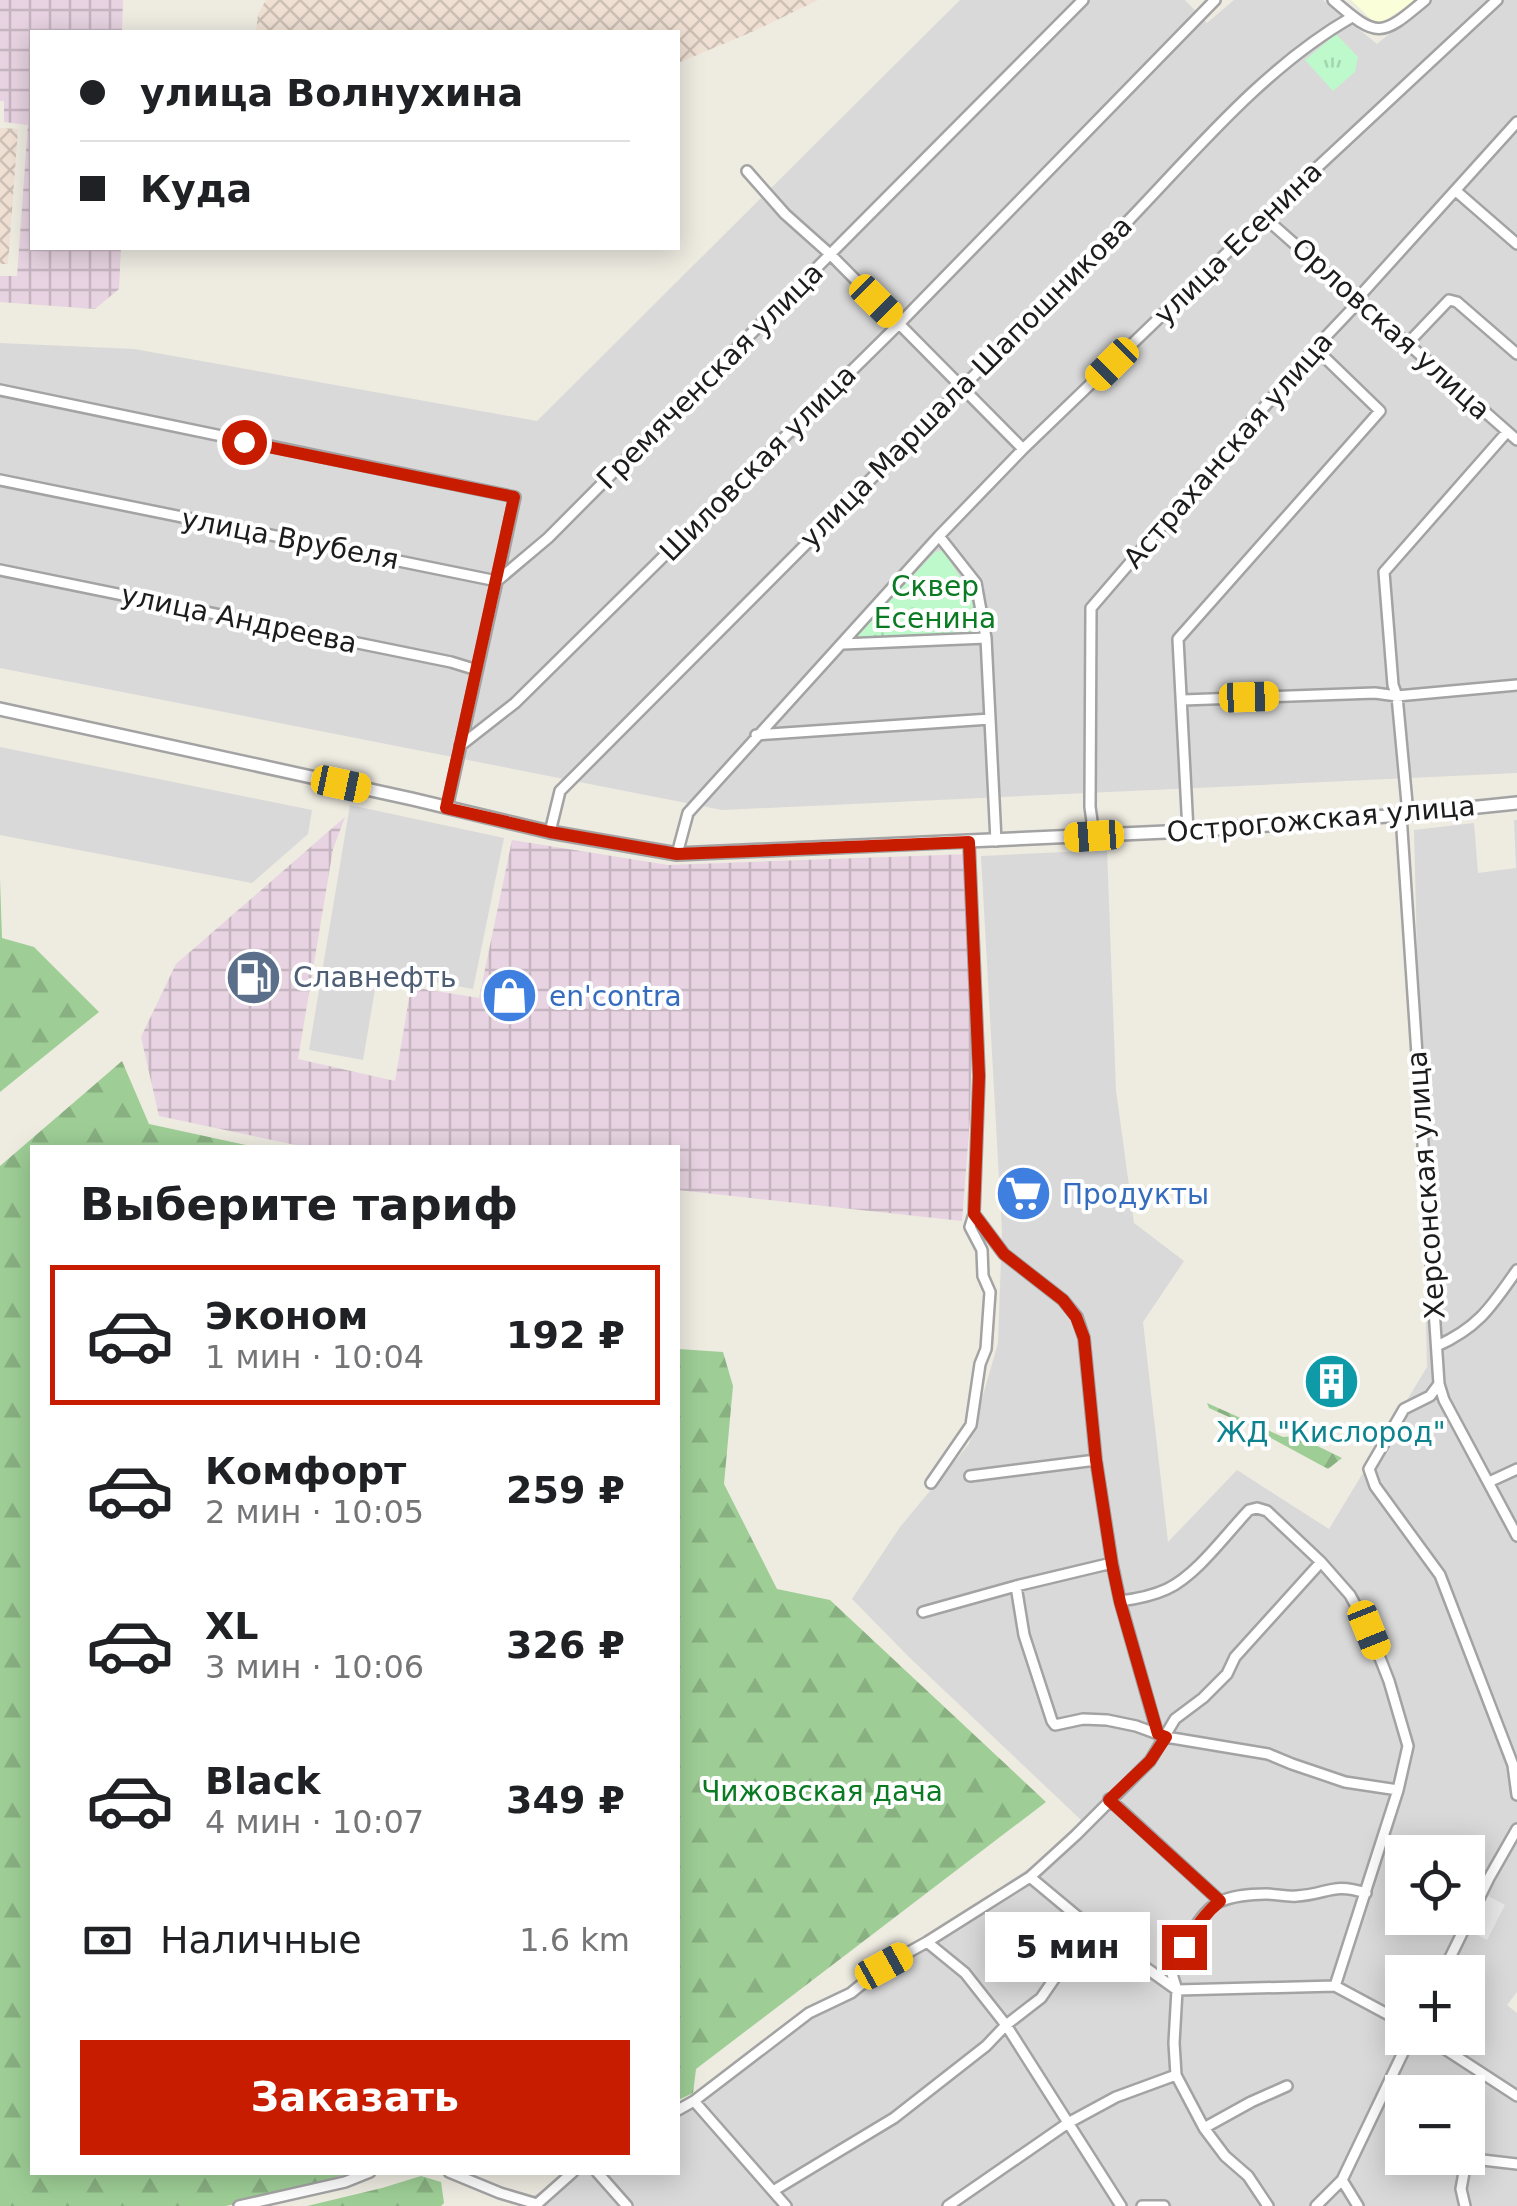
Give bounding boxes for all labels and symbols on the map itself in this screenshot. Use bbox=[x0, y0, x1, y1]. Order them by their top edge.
street label: улица Есенина bbox=[1147, 155, 1329, 331]
street label: улица Маршала Шапошникова bbox=[793, 209, 1139, 555]
street label: Орловская улица bbox=[1285, 231, 1497, 427]
street label: Гремяченская улица bbox=[590, 256, 830, 496]
car bbox=[844, 269, 908, 333]
street label: Астраханская улица bbox=[1117, 325, 1339, 575]
car bbox=[1080, 332, 1144, 396]
street label: Шиловская улица bbox=[653, 358, 863, 568]
route start bbox=[222, 420, 267, 465]
street label: улица Врубеля bbox=[179, 502, 401, 576]
park label: Сквер Есенина bbox=[874, 570, 996, 635]
street label: улица Андреева bbox=[118, 578, 360, 660]
car bbox=[1218, 681, 1280, 713]
car bbox=[309, 763, 373, 805]
street label: Острогожская улица bbox=[1165, 789, 1477, 849]
car bbox=[1063, 819, 1125, 853]
fuel station icon: Cлавнефть bbox=[224, 947, 284, 1007]
place label: Cлавнефть bbox=[293, 961, 456, 994]
shop icon: en'contra bbox=[480, 966, 540, 1026]
place label: en'contra bbox=[549, 980, 682, 1013]
street label: Херсонская улица bbox=[1400, 1050, 1452, 1320]
supermarket icon: Продукты bbox=[993, 1164, 1053, 1224]
place label: Продукты bbox=[1062, 1178, 1209, 1211]
building icon: ЖД "Кислород" bbox=[1301, 1351, 1361, 1411]
place label: ЖД "Кислород" bbox=[1216, 1416, 1446, 1449]
car bbox=[1344, 1597, 1394, 1663]
park label: Чижовская дача bbox=[701, 1775, 943, 1808]
callout: 5 мин bbox=[984, 1912, 1149, 1982]
route end bbox=[1162, 1925, 1207, 1970]
car bbox=[850, 1938, 918, 1994]

